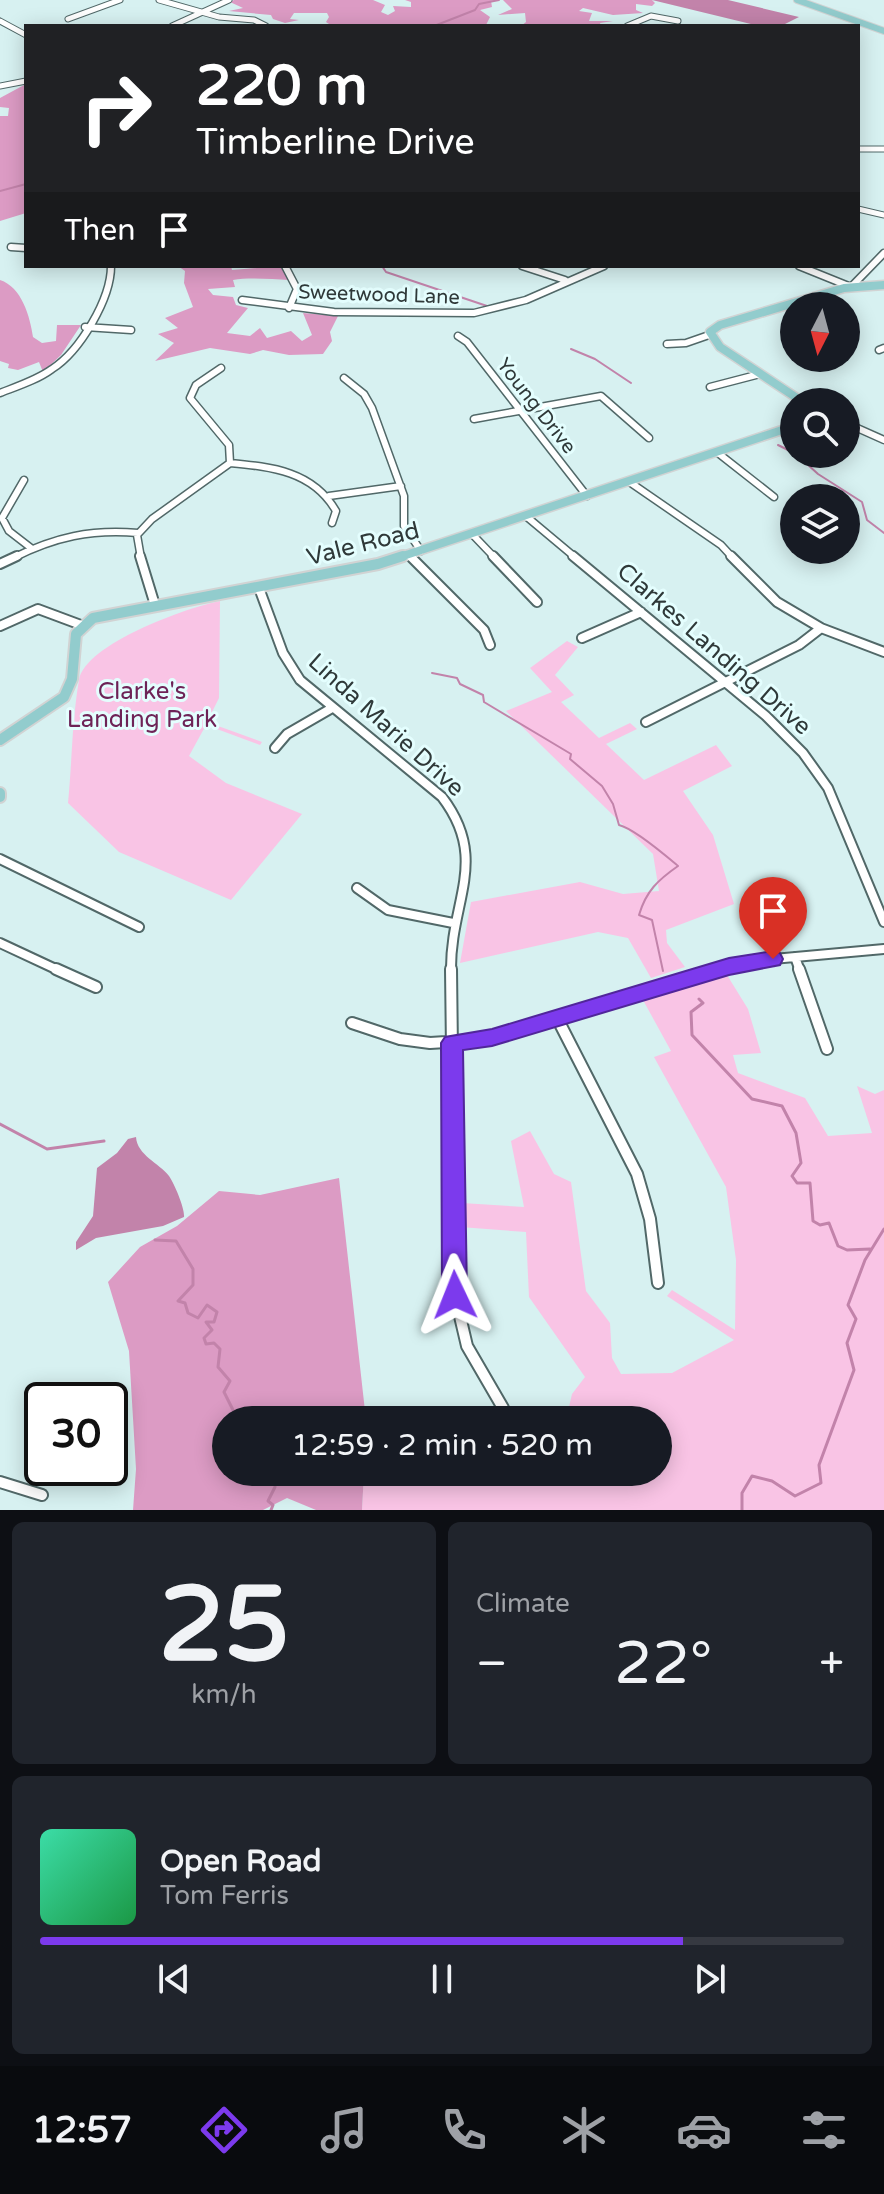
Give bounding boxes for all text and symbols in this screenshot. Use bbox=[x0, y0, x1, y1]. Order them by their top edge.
text: 220 m bbox=[196, 53, 367, 120]
icon: right bbox=[64, 56, 168, 160]
text: Timberline Drive bbox=[196, 121, 475, 164]
icon: arrive bbox=[152, 208, 196, 252]
text: Then bbox=[64, 212, 136, 249]
street label: Sweetwood Lane bbox=[298, 280, 460, 310]
north arrow bbox=[780, 292, 860, 372]
map controls bbox=[780, 292, 860, 564]
street label: Young Drive bbox=[491, 353, 581, 459]
button: search bbox=[780, 388, 860, 468]
button: layers bbox=[780, 484, 860, 564]
street label: Vale Road bbox=[304, 516, 422, 572]
street label: Clarkes Landing Drive bbox=[611, 557, 817, 741]
street label: Linda Marie Drive bbox=[302, 647, 470, 803]
park label: Clarke's Landing Park bbox=[67, 677, 217, 734]
pin bbox=[739, 877, 807, 959]
icon: arrive bbox=[751, 889, 795, 933]
position arrow bbox=[413, 1253, 497, 1337]
speed limit sign: 30 bbox=[24, 1382, 128, 1486]
text: 12:59 · 2 min · 520 m bbox=[291, 1427, 593, 1464]
text: 25 bbox=[159, 1564, 289, 1689]
text: Climate bbox=[476, 1588, 570, 1619]
text: 22° bbox=[614, 1628, 712, 1700]
text: − bbox=[476, 1638, 507, 1691]
text: + bbox=[819, 1638, 844, 1691]
text: km/h bbox=[191, 1679, 257, 1710]
text: Open Road bbox=[160, 1843, 321, 1880]
text: Tom Ferris bbox=[160, 1880, 289, 1911]
icon: previous bbox=[152, 1957, 196, 2001]
icon: pause bbox=[420, 1957, 464, 2001]
icon: next bbox=[688, 1957, 732, 2001]
icon: directions bbox=[196, 2102, 252, 2158]
icon: music bbox=[316, 2102, 372, 2158]
icon: phone bbox=[436, 2102, 492, 2158]
icon: climate bbox=[556, 2102, 612, 2158]
icon: car bbox=[676, 2102, 732, 2158]
icon: filters bbox=[796, 2102, 852, 2158]
text: 12:57 bbox=[32, 2109, 132, 2152]

